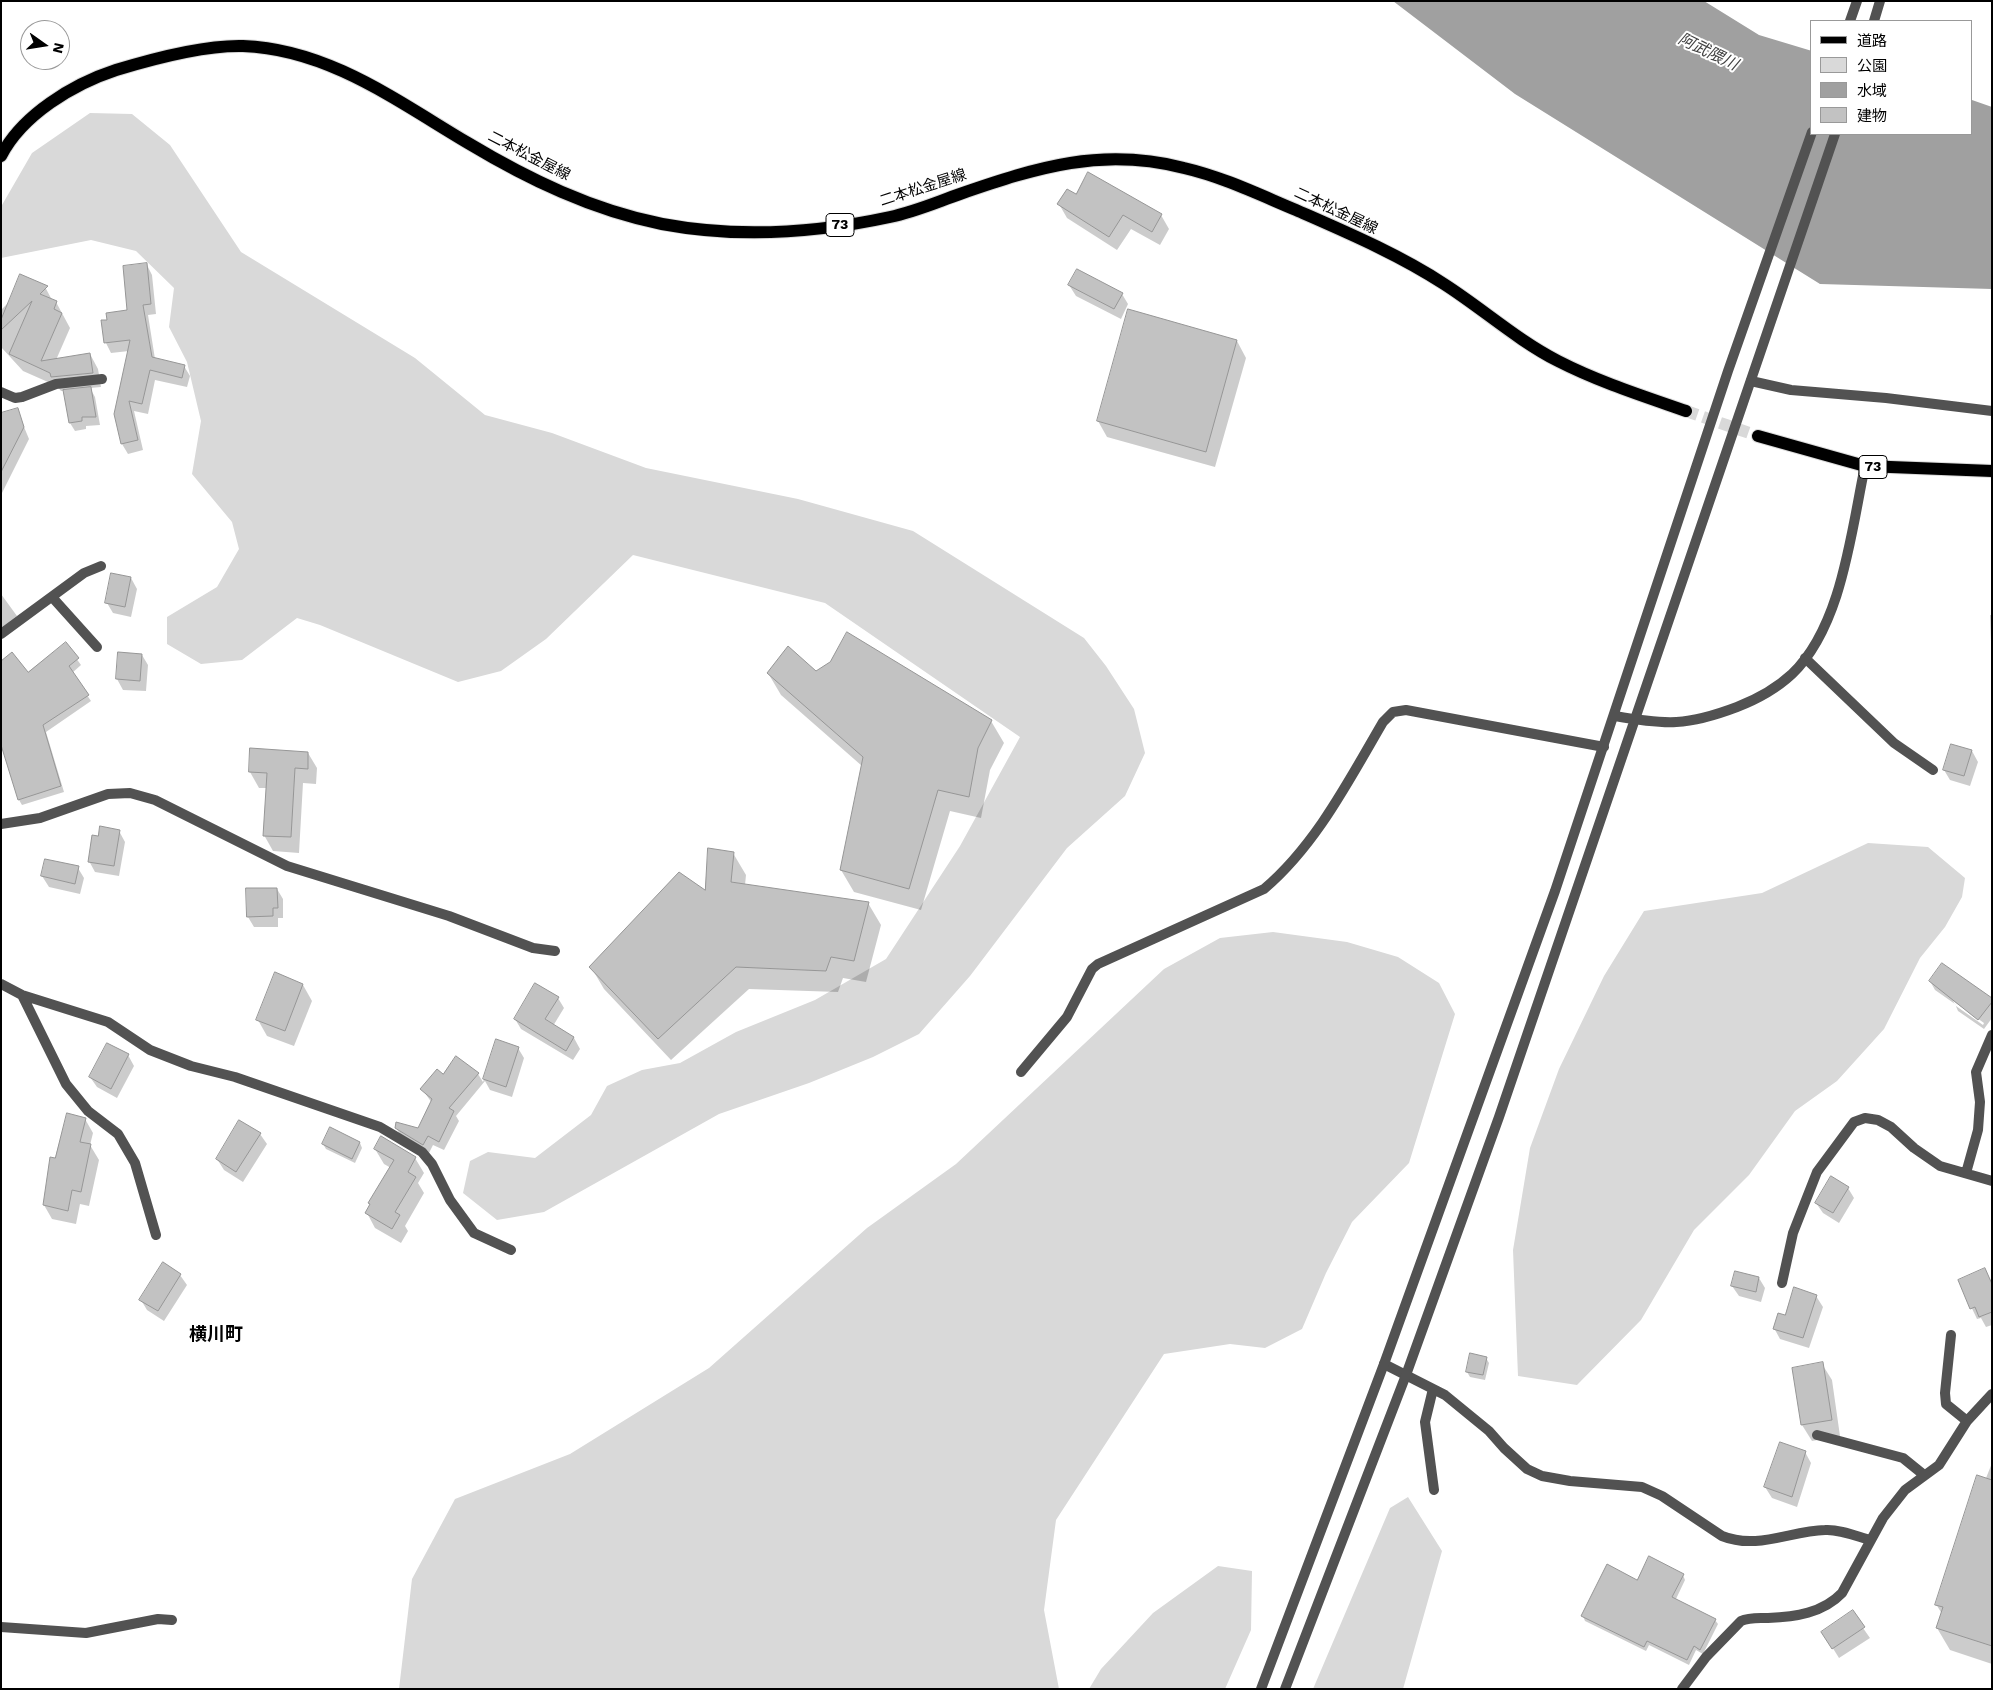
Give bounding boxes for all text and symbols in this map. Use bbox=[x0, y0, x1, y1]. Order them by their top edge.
north arrow bbox=[20, 20, 70, 70]
legend bbox=[1810, 20, 1973, 135]
water label: 阿武隈川 bbox=[1675, 29, 1741, 75]
text: 道路 bbox=[1857, 32, 1887, 50]
text: N bbox=[50, 41, 68, 55]
text: 公園 bbox=[1857, 57, 1887, 75]
text: 水域 bbox=[1857, 82, 1887, 100]
text: 建物 bbox=[1857, 107, 1887, 125]
street label: 二本松金屋線 bbox=[485, 128, 573, 184]
street label: 二本松金屋線 bbox=[877, 166, 969, 210]
street label: 二本松金屋線 bbox=[1291, 184, 1381, 238]
road number: 73 bbox=[826, 214, 854, 236]
road number: 73 bbox=[1859, 456, 1887, 478]
district label: 横川町 bbox=[189, 1324, 243, 1346]

